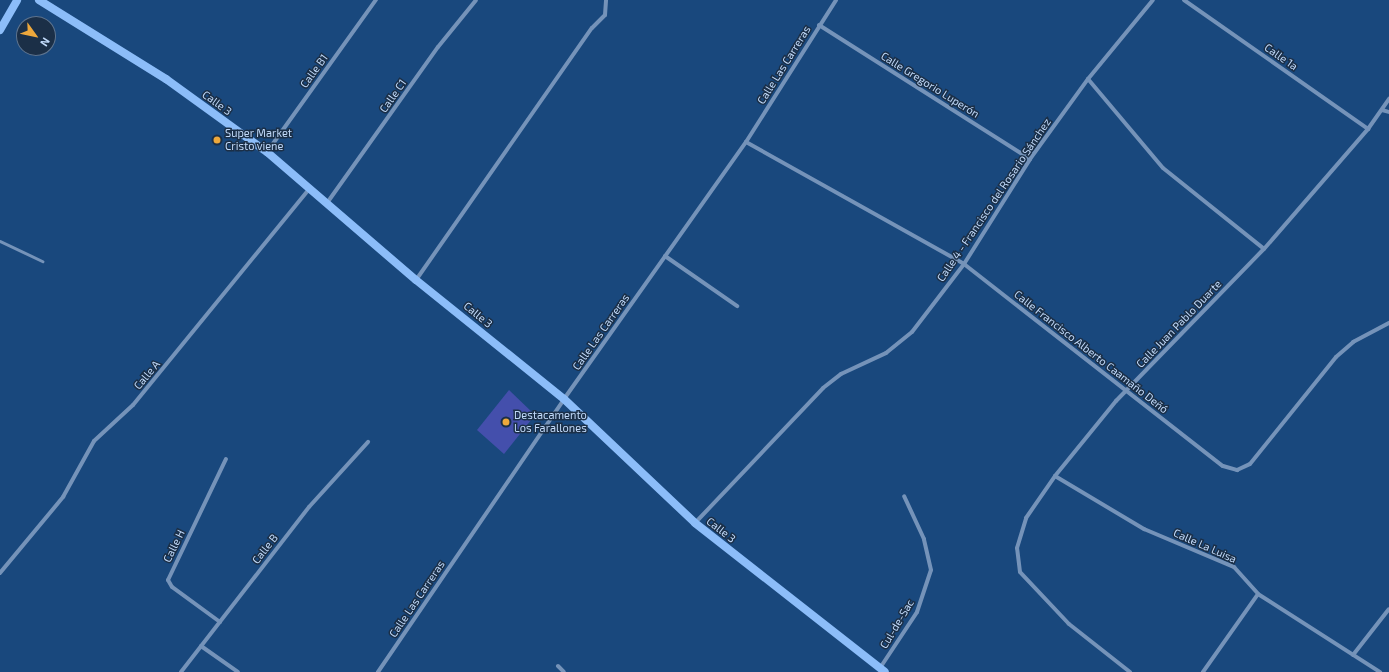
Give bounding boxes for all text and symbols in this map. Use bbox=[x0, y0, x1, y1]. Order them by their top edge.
north arrow bbox=[16, 16, 56, 56]
street label: Calle Las Carreras bbox=[755, 23, 813, 107]
text: N bbox=[38, 35, 53, 49]
street label: Calle 1a bbox=[1262, 41, 1300, 73]
street label: Calle Gregorio Luperón bbox=[878, 49, 982, 121]
street label: Calle B1 bbox=[297, 52, 331, 90]
street label: Calle C1 bbox=[377, 77, 409, 115]
street label: Calle 3 bbox=[200, 88, 234, 118]
street label: Calle 4 - Francisco del Rosario Sánchez bbox=[934, 116, 1054, 284]
place label: Super Market Cristo viene bbox=[225, 127, 292, 153]
marker: Super Market Cristo viene bbox=[212, 135, 222, 145]
street label: Calle Juan Pablo Duarte bbox=[1134, 277, 1224, 371]
street label: Calle Francisco Alberto Caamaño Deñó bbox=[1011, 288, 1171, 416]
street label: Calle Las Carreras bbox=[570, 291, 632, 373]
street label: Calle 3 bbox=[461, 299, 495, 331]
street label: Calle A bbox=[131, 358, 163, 392]
place label: Destacamento Los Farallones bbox=[514, 409, 587, 435]
marker: Destacamento Los Farallones bbox=[501, 417, 511, 427]
street label: Calle 3 bbox=[704, 515, 738, 545]
street label: Calle La Luisa bbox=[1171, 526, 1239, 566]
street label: Calle H bbox=[160, 528, 188, 564]
street label: Calle B bbox=[249, 532, 281, 566]
street label: Calle Las Carreras bbox=[386, 558, 448, 640]
street label: Cul-de-Sac bbox=[877, 597, 917, 651]

